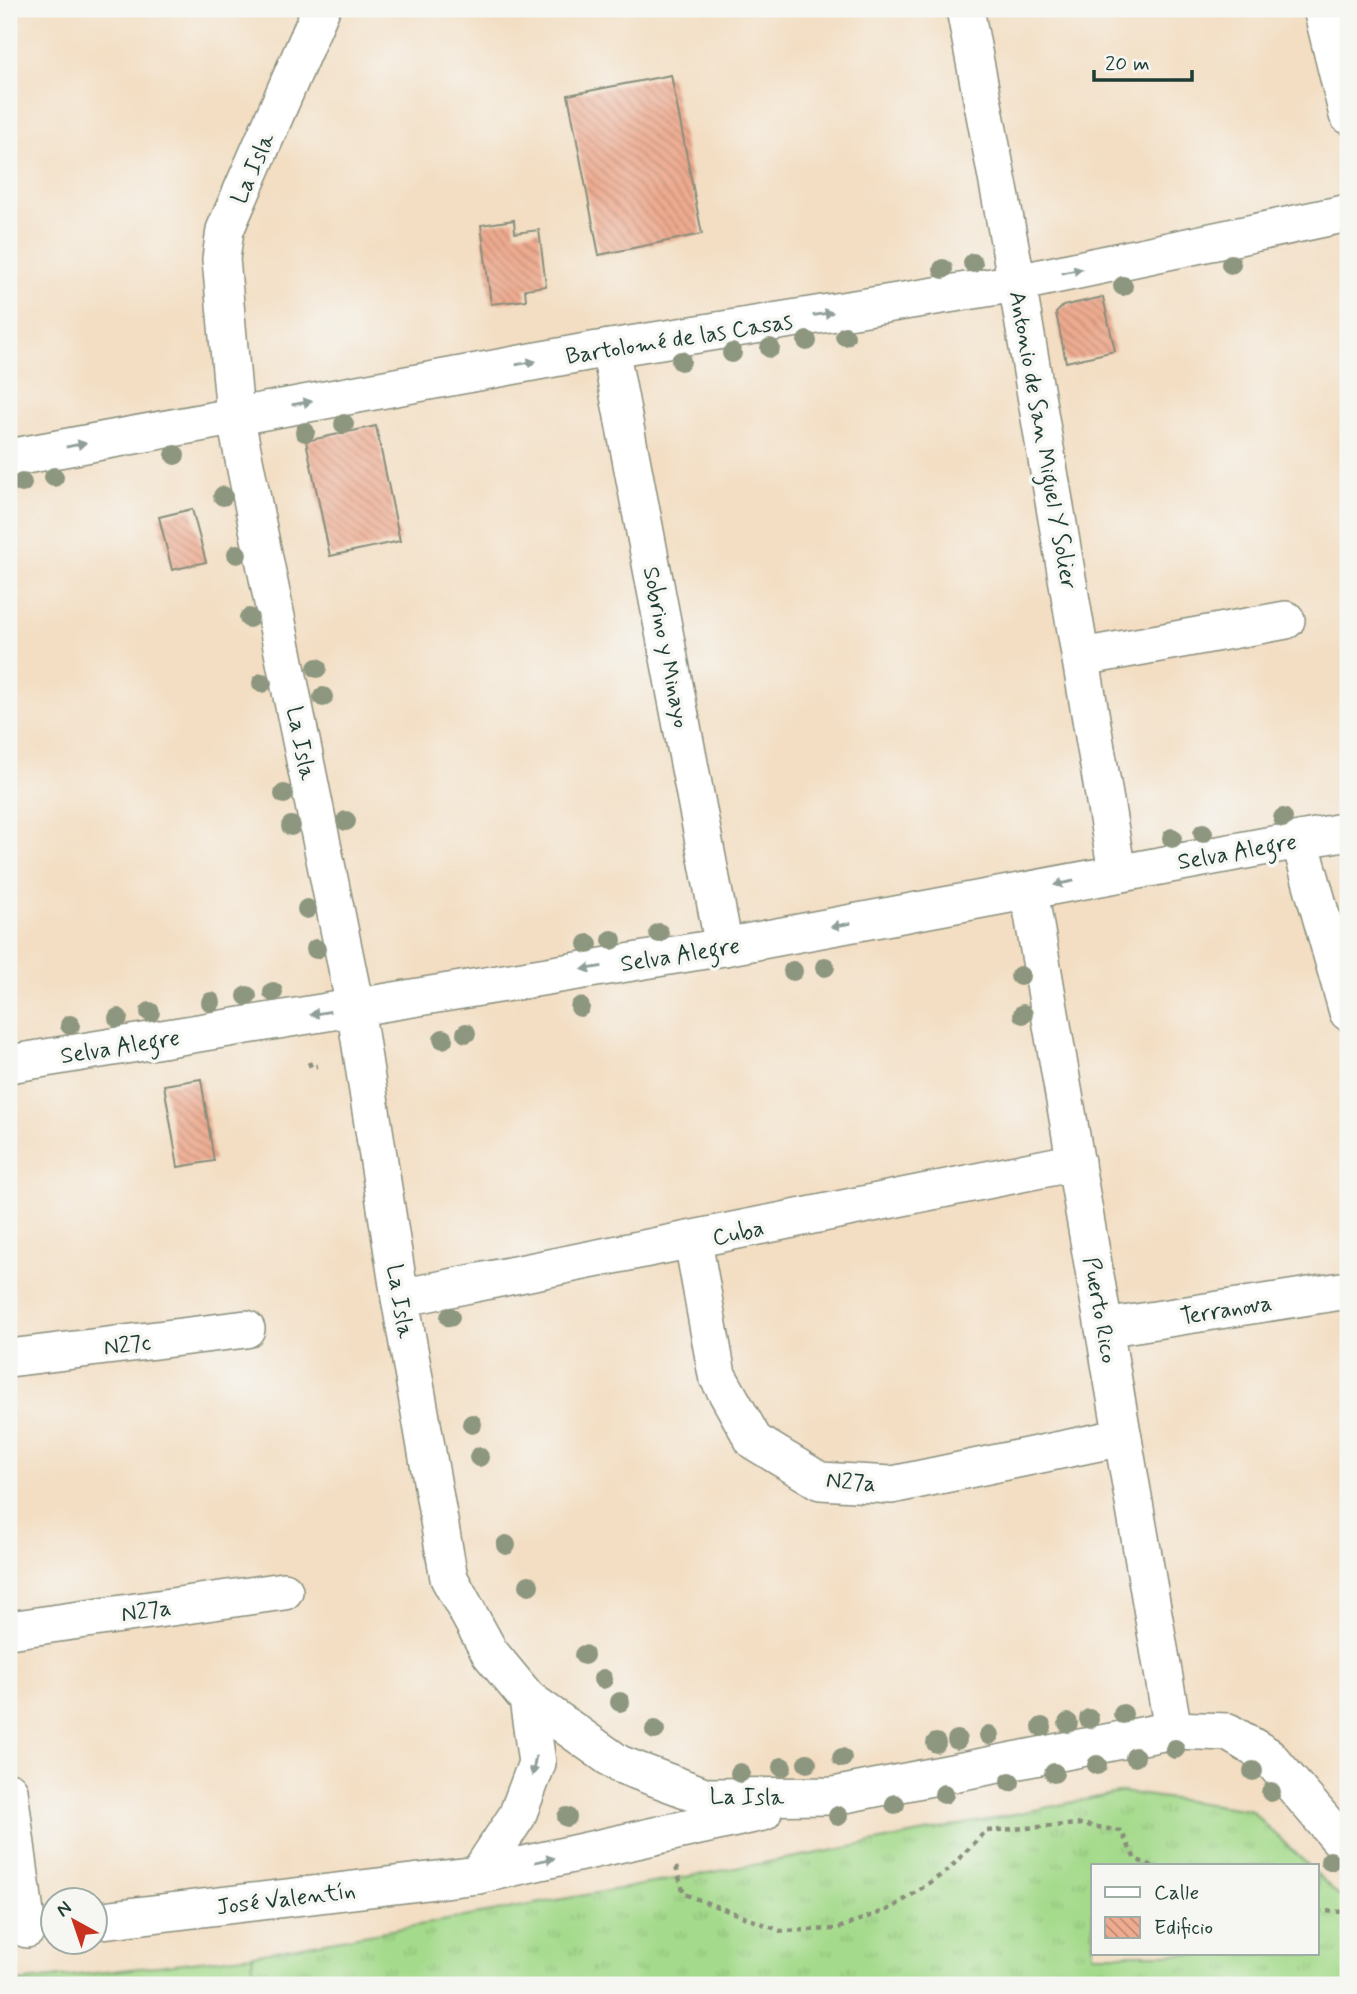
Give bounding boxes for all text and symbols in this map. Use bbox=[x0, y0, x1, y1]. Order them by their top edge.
scale bar bbox=[1094, 38, 1192, 82]
text: 20 m bbox=[1105, 50, 1150, 78]
street label: La Isla bbox=[225, 129, 283, 209]
one-way arrow bbox=[1061, 266, 1083, 277]
street label: Antonio de San Miguel Y Solier bbox=[999, 289, 1083, 592]
street label: Bartolomé de las Casas bbox=[564, 307, 795, 373]
one-way arrow bbox=[812, 308, 834, 319]
one-way arrow bbox=[515, 357, 537, 368]
one-way arrow bbox=[292, 397, 314, 408]
one-way arrow bbox=[65, 439, 87, 450]
street label: Sobrino y Minayo bbox=[635, 564, 695, 731]
street label: La Isla bbox=[278, 704, 322, 783]
street label: Selva Alegre bbox=[1175, 828, 1300, 880]
one-way arrow bbox=[1053, 878, 1075, 889]
one-way arrow bbox=[830, 920, 852, 931]
street label: Selva Alegre bbox=[618, 932, 743, 982]
one-way arrow bbox=[581, 963, 603, 974]
one-way arrow bbox=[309, 1008, 331, 1019]
street label: Selva Alegre bbox=[58, 1024, 183, 1074]
street label: Cuba bbox=[710, 1214, 767, 1254]
street label: Puerto Rico bbox=[1075, 1255, 1123, 1366]
street label: La Isla bbox=[378, 1262, 420, 1341]
street label: Terranova bbox=[1178, 1289, 1274, 1333]
street label: N27c bbox=[102, 1328, 153, 1364]
street label: N27a bbox=[825, 1466, 877, 1500]
street label: N27a bbox=[119, 1594, 173, 1630]
one-way arrow bbox=[528, 1755, 539, 1777]
street label: La Isla bbox=[709, 1782, 785, 1814]
one-way arrow bbox=[534, 1854, 556, 1865]
legend bbox=[1091, 1864, 1318, 1955]
street label: José Valentín bbox=[215, 1877, 357, 1923]
text: Calle bbox=[1154, 1879, 1199, 1907]
north arrow bbox=[38, 1885, 108, 1955]
text: N bbox=[51, 1895, 77, 1923]
text: Edificio bbox=[1154, 1914, 1213, 1942]

